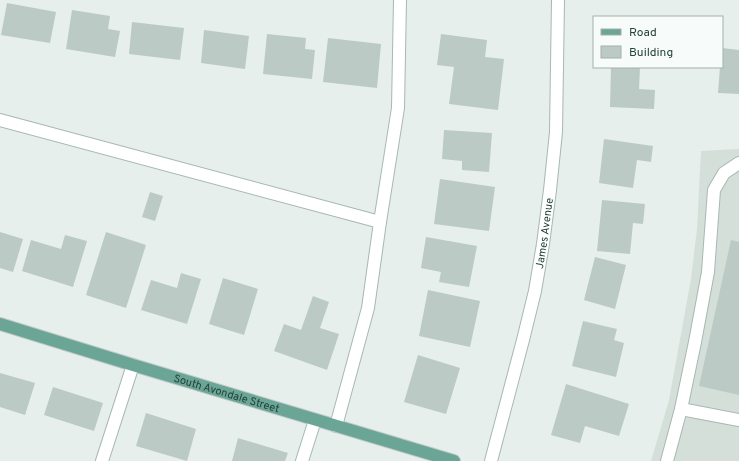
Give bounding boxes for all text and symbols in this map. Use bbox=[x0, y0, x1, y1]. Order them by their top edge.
legend bbox=[593, 16, 723, 68]
text: Road bbox=[629, 25, 657, 41]
text: Building bbox=[629, 45, 673, 61]
street label: James Avenue bbox=[533, 197, 557, 270]
street label: South Avondale Street bbox=[172, 372, 281, 416]

